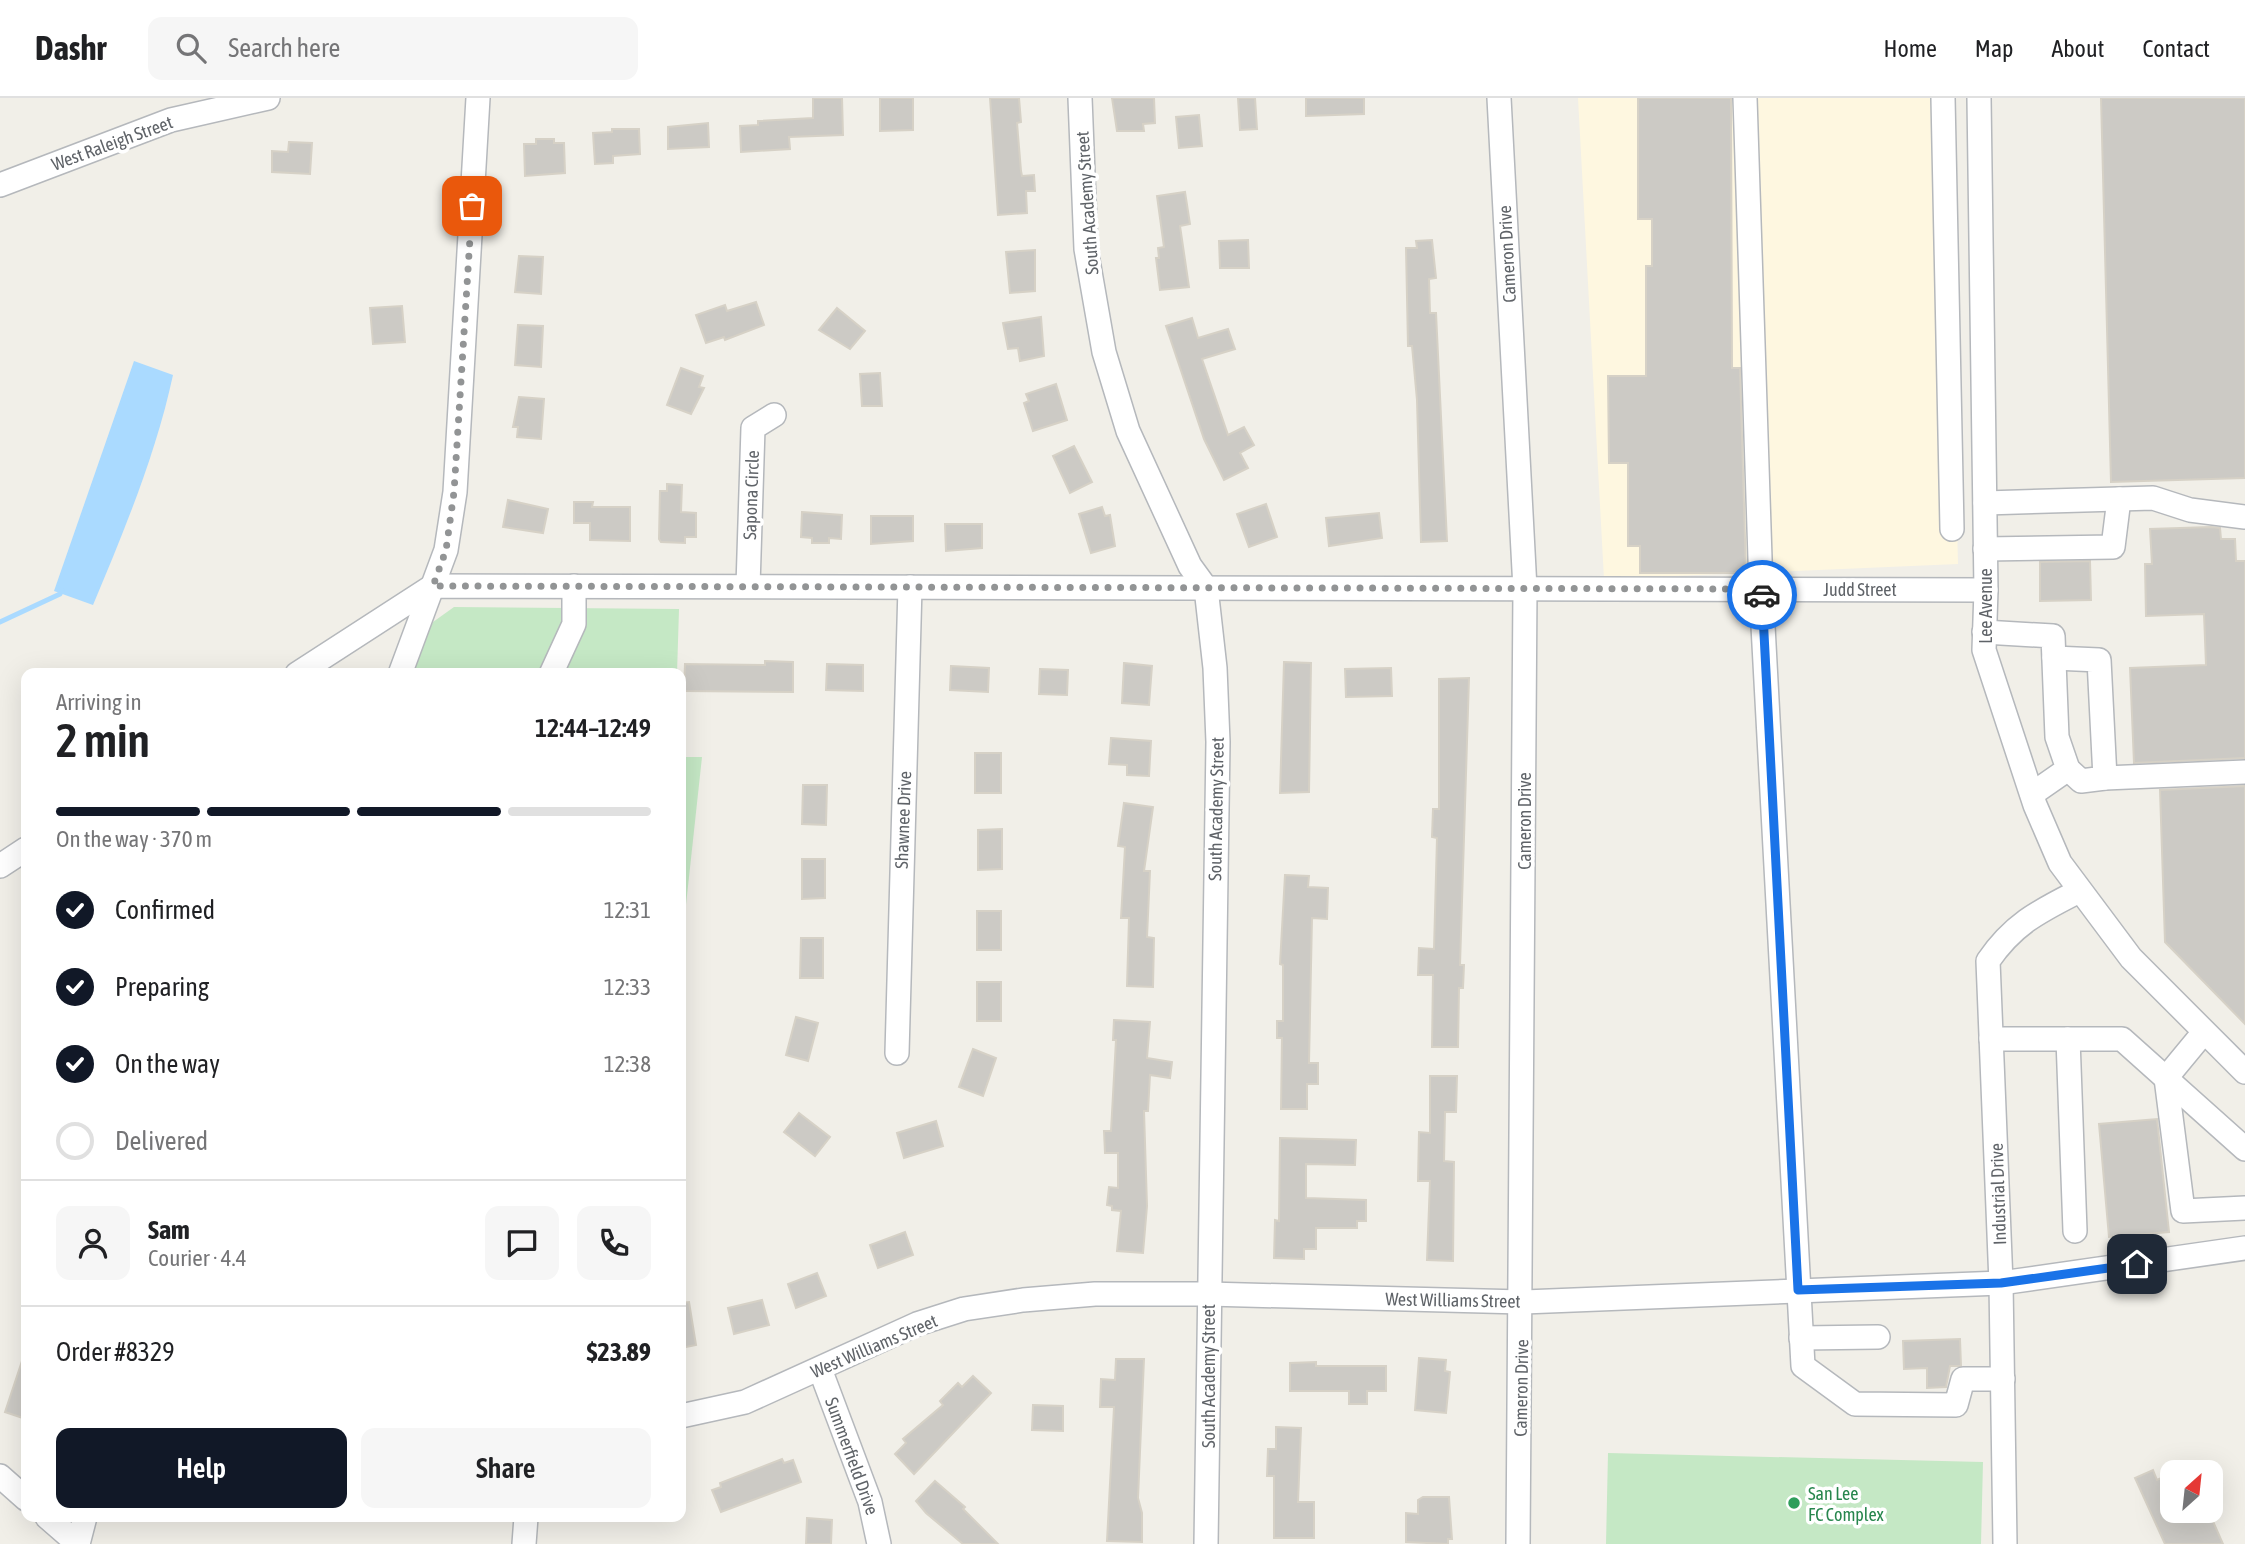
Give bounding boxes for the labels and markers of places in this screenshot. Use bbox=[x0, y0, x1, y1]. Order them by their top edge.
pin bbox=[442, 176, 502, 236]
pin bbox=[2107, 1234, 2167, 1294]
place label: San Lee FC Complex bbox=[1808, 1483, 1884, 1525]
marker: San Lee FC Complex bbox=[1786, 1495, 1802, 1511]

